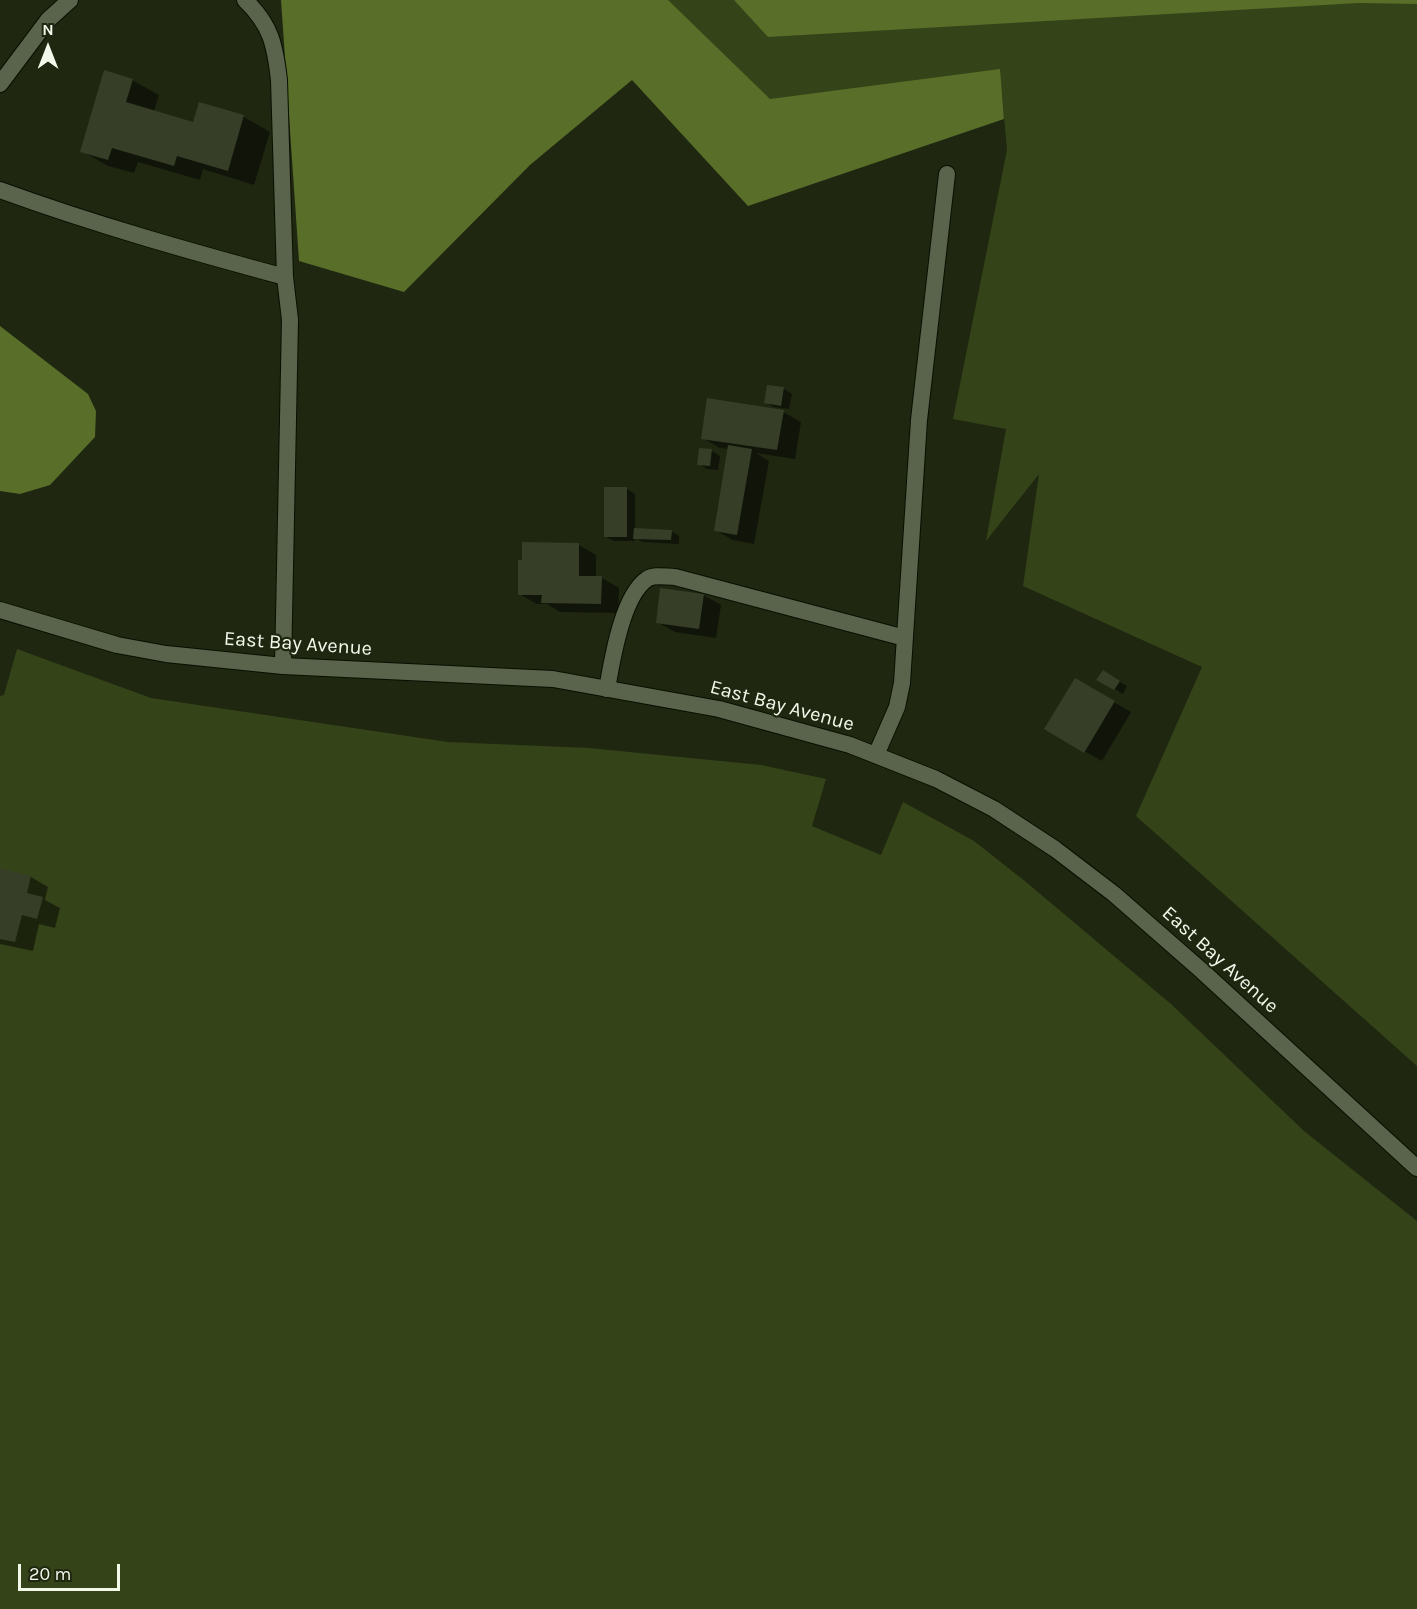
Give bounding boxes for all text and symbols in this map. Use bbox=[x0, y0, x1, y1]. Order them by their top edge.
north arrow bbox=[18, 18, 78, 78]
text: N bbox=[42, 20, 54, 39]
street label: East Bay Avenue bbox=[223, 627, 373, 661]
street label: East Bay Avenue bbox=[707, 675, 857, 737]
street label: East Bay Avenue bbox=[1157, 901, 1283, 1019]
scale bar bbox=[21, 1552, 123, 1590]
text: 20 m bbox=[29, 1563, 71, 1585]

